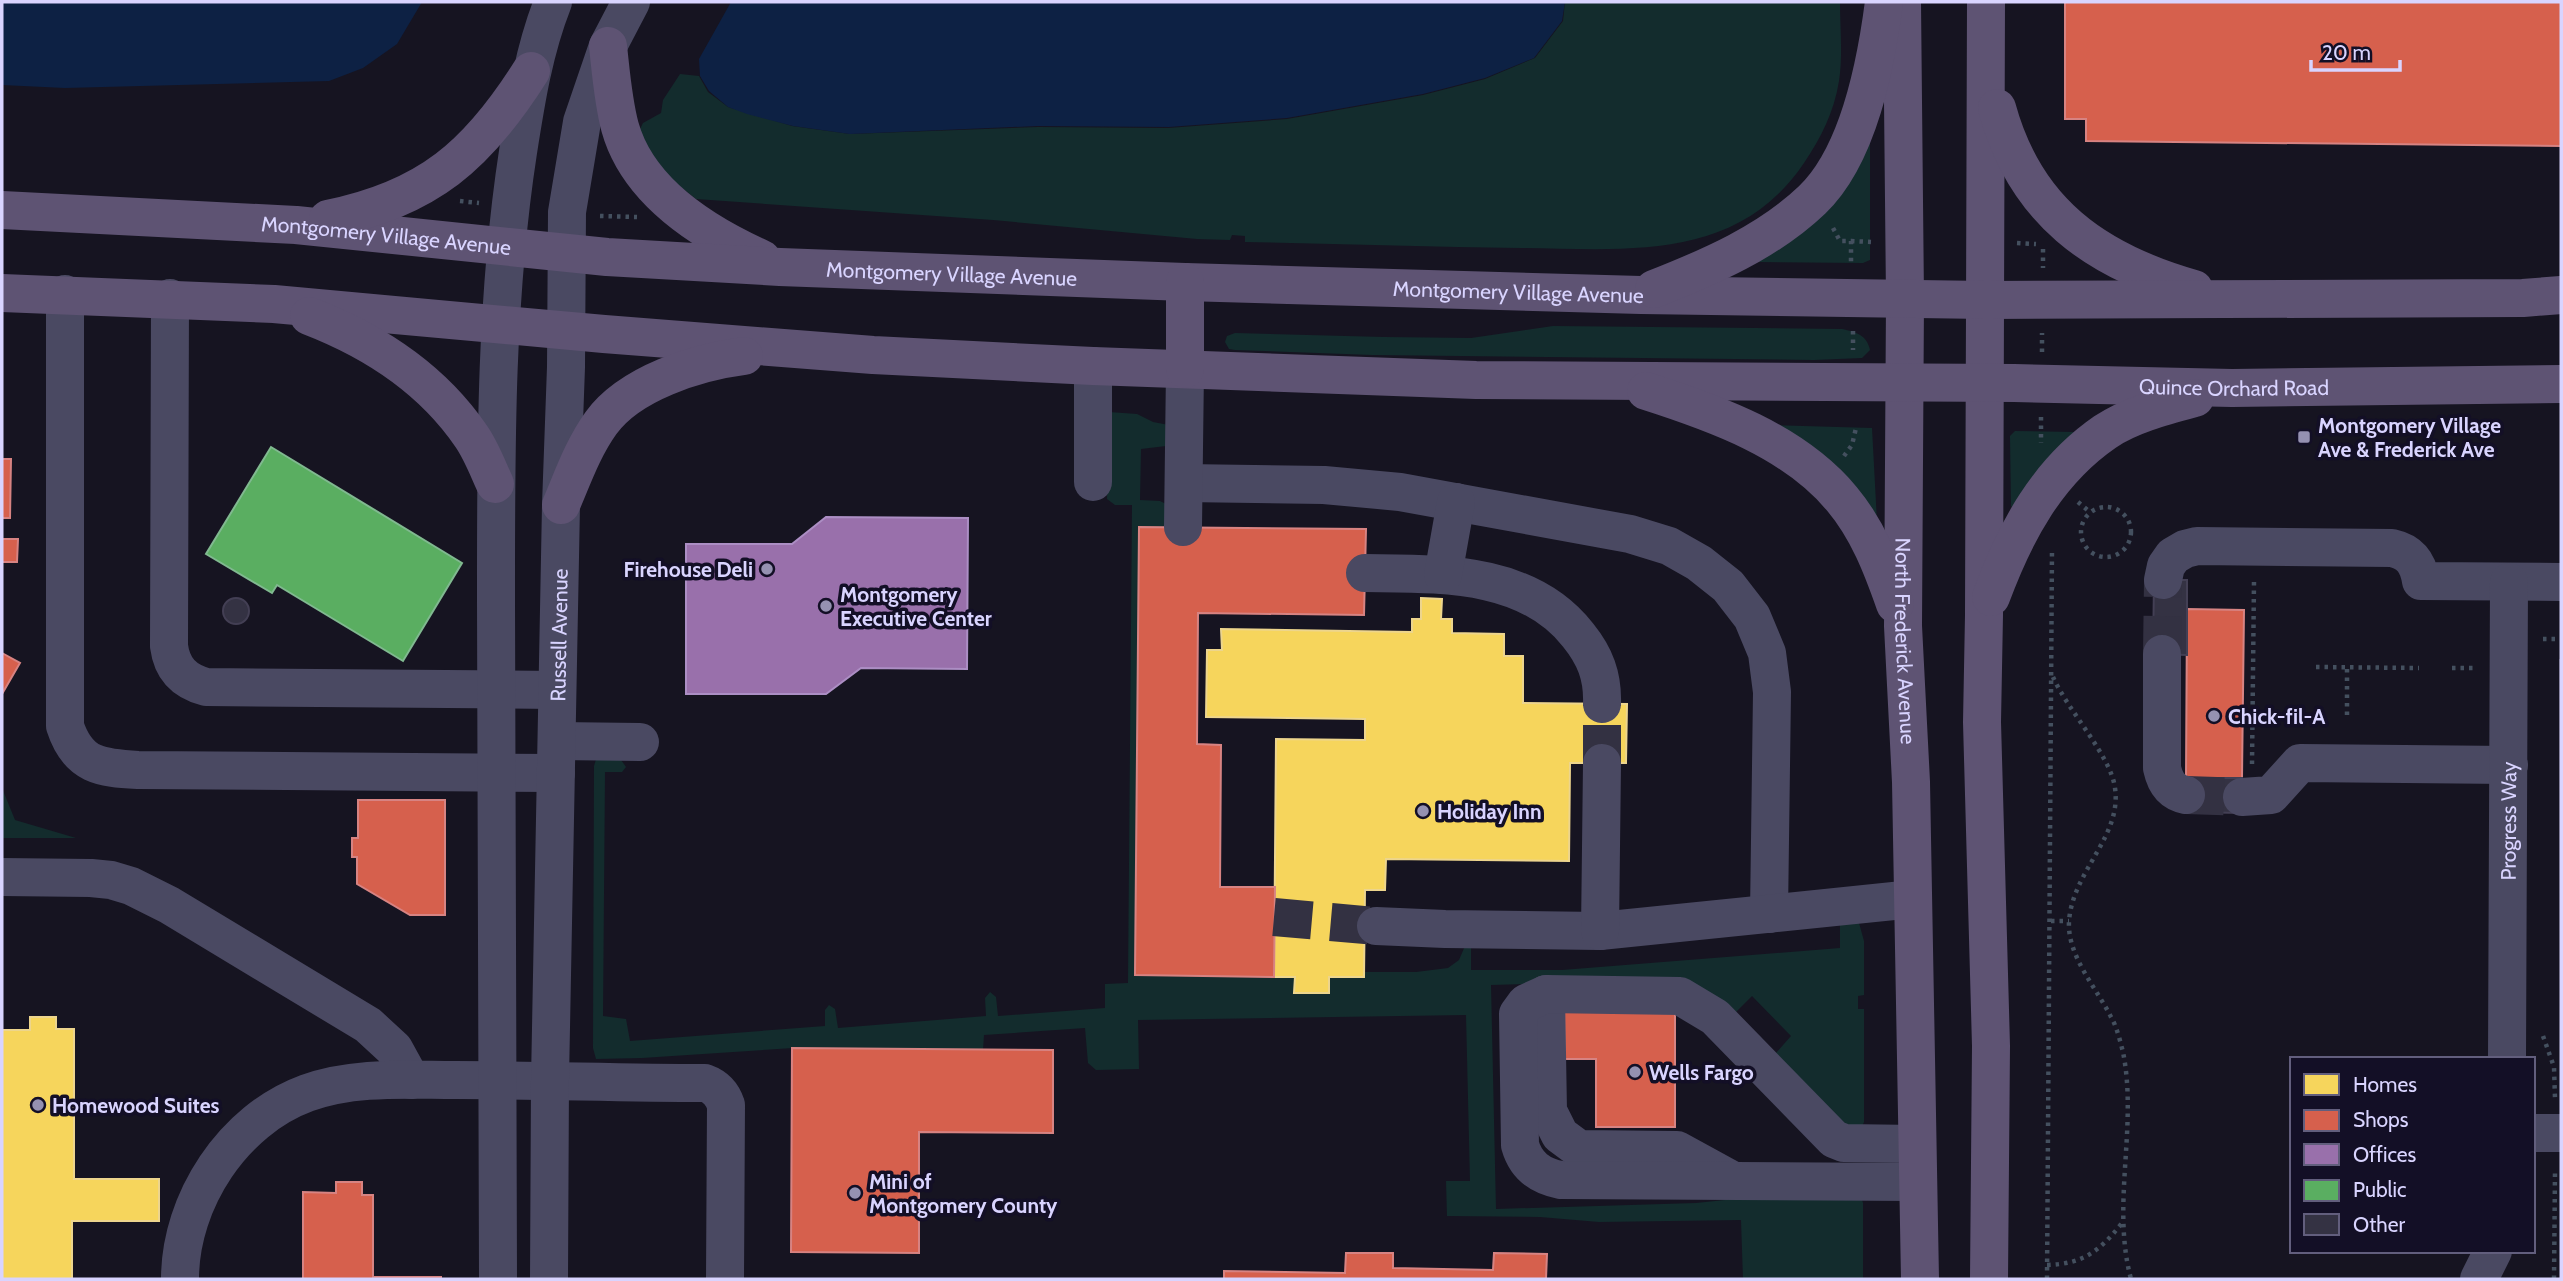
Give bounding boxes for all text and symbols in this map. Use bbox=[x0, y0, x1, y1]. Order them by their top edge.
scale bar bbox=[2311, 28, 2400, 72]
text: 20 m bbox=[2322, 40, 2371, 65]
street label: Montgomery Village Avenue bbox=[260, 211, 513, 260]
street label: Montgomery Village Avenue bbox=[826, 256, 1078, 291]
street label: Montgomery Village Avenue bbox=[1392, 275, 1644, 308]
street label: Quince Orchard Road bbox=[2139, 373, 2329, 401]
place label: Montgomery Village Ave & Frederick Ave bbox=[2318, 413, 2501, 462]
marker: Montgomery Village Ave & Frederick Ave bbox=[2296, 429, 2312, 445]
street label: North Frederick Avenue bbox=[1890, 537, 1922, 745]
place label: Firehouse Deli bbox=[624, 557, 753, 582]
marker: Firehouse Deli bbox=[759, 561, 775, 577]
street label: Russell Avenue bbox=[545, 568, 572, 702]
place label: Montgomery Executive Center bbox=[840, 582, 992, 631]
marker: Montgomery Executive Center bbox=[818, 598, 834, 614]
place label: Chick-fil-A bbox=[2228, 704, 2326, 729]
marker: Chick-fil-A bbox=[2206, 708, 2222, 724]
street label: Progress Way bbox=[2495, 761, 2521, 880]
place label: Holiday Inn bbox=[1437, 799, 1542, 824]
marker: Holiday Inn bbox=[1415, 803, 1431, 819]
legend bbox=[2290, 1057, 2535, 1253]
place label: Wells Fargo bbox=[1649, 1060, 1754, 1085]
marker: Wells Fargo bbox=[1627, 1064, 1643, 1080]
text: Homes bbox=[2353, 1072, 2417, 1097]
place label: Homewood Suites bbox=[52, 1093, 220, 1118]
marker: Homewood Suites bbox=[30, 1097, 46, 1113]
text: Shops bbox=[2353, 1107, 2409, 1132]
text: Offices bbox=[2353, 1142, 2417, 1167]
place label: Mini of Montgomery County bbox=[869, 1169, 1058, 1218]
text: Public bbox=[2353, 1177, 2407, 1202]
marker: Mini of Montgomery County bbox=[847, 1185, 863, 1201]
text: Other bbox=[2353, 1212, 2405, 1237]

